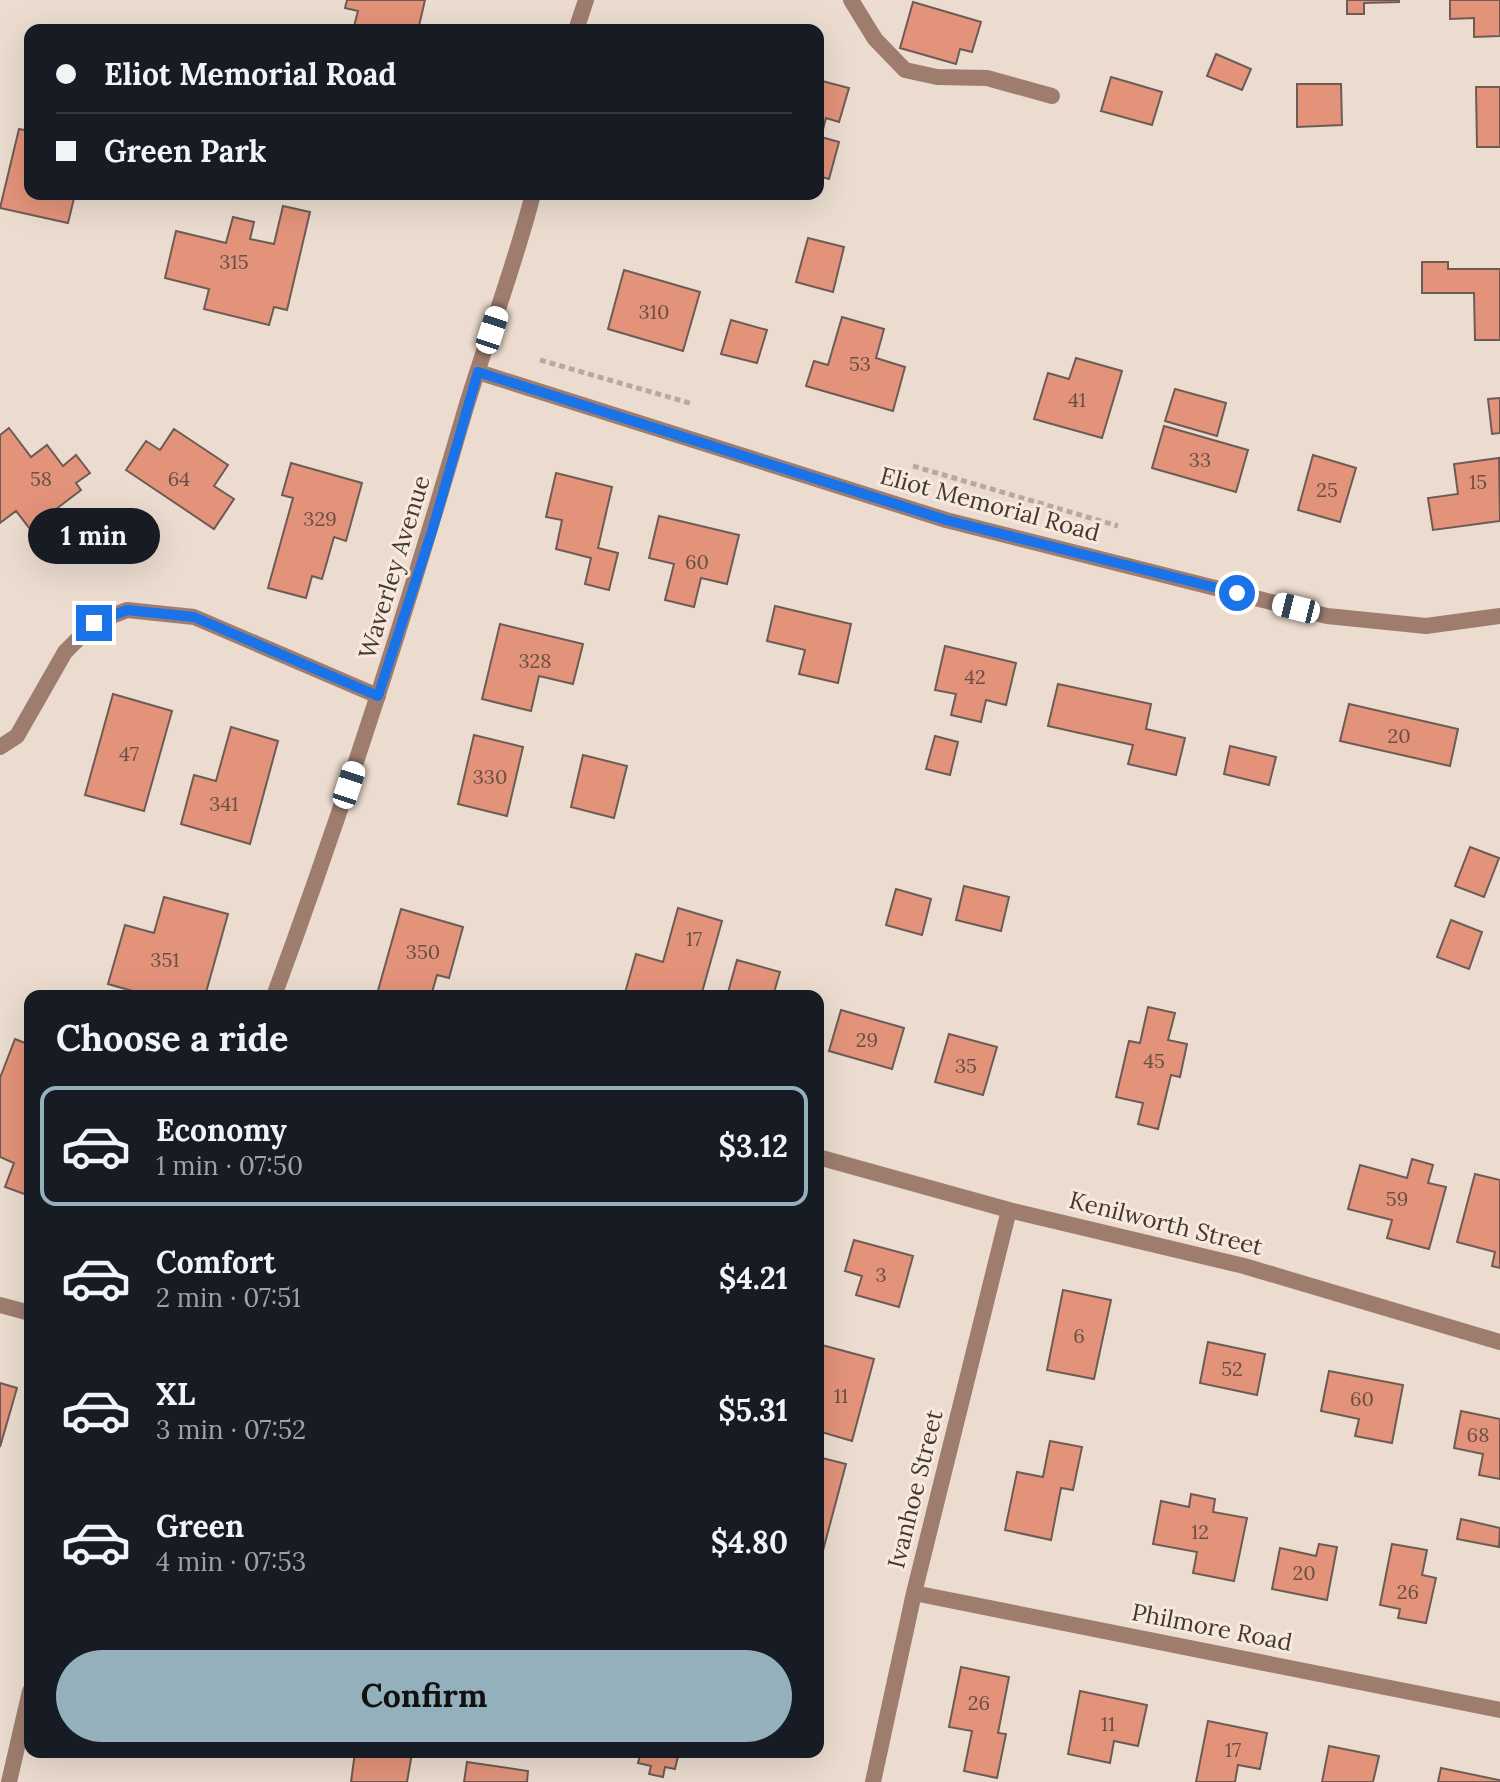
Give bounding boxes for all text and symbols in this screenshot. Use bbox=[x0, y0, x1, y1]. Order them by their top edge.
text: Eliot Memorial Road bbox=[104, 55, 396, 93]
text: Green Park bbox=[104, 132, 266, 170]
house number: 315 bbox=[219, 249, 249, 274]
house number: 310 bbox=[639, 299, 669, 324]
car bbox=[473, 303, 511, 357]
house number: 53 bbox=[849, 351, 871, 376]
house number: 41 bbox=[1068, 387, 1086, 412]
house number: 33 bbox=[1189, 447, 1211, 472]
street label: Eliot Memorial Road bbox=[877, 460, 1103, 548]
house number: 58 bbox=[30, 466, 52, 491]
house number: 64 bbox=[168, 466, 190, 491]
house number: 15 bbox=[1469, 469, 1487, 494]
street label: Waverley Avenue bbox=[351, 472, 437, 662]
house number: 25 bbox=[1316, 477, 1338, 502]
house number: 329 bbox=[303, 506, 337, 531]
callout: 1 min bbox=[28, 507, 160, 563]
text: 1 min bbox=[61, 519, 127, 552]
house number: 60 bbox=[685, 549, 709, 574]
route start bbox=[1219, 575, 1255, 611]
car bbox=[1270, 591, 1322, 625]
route end bbox=[76, 605, 112, 641]
house number: 328 bbox=[518, 648, 552, 673]
house number: 42 bbox=[964, 664, 986, 689]
house number: 20 bbox=[1387, 723, 1411, 748]
house number: 47 bbox=[119, 741, 139, 766]
car bbox=[330, 758, 368, 812]
house number: 330 bbox=[473, 764, 507, 789]
house number: 341 bbox=[209, 791, 239, 816]
house number: 17 bbox=[686, 926, 702, 951]
house number: 350 bbox=[406, 939, 440, 964]
house number: 351 bbox=[150, 947, 180, 972]
text: Choose a ride bbox=[56, 1015, 288, 1061]
house number: 29 bbox=[856, 1027, 878, 1052]
house number: 45 bbox=[1143, 1048, 1165, 1073]
house number: 35 bbox=[955, 1053, 977, 1078]
icon: car bbox=[60, 1110, 132, 1182]
text: Economy bbox=[156, 1111, 287, 1149]
text: $3.12 bbox=[718, 1127, 788, 1165]
text: 1 min · 07:50 bbox=[156, 1149, 303, 1182]
street label: Kenilworth Street bbox=[1066, 1184, 1267, 1262]
house number: 59 bbox=[1386, 1186, 1408, 1211]
icon: car bbox=[60, 1242, 132, 1314]
text: Comfort bbox=[156, 1243, 276, 1281]
text: $4.21 bbox=[719, 1259, 788, 1297]
house number: 3 bbox=[875, 1262, 887, 1287]
text: 2 min · 07:51 bbox=[156, 1281, 301, 1314]
house number: 6 bbox=[1073, 1323, 1085, 1348]
house number: 52 bbox=[1221, 1356, 1243, 1381]
icon: car bbox=[60, 1374, 132, 1446]
text: XL bbox=[156, 1375, 195, 1413]
house number: 11 bbox=[834, 1383, 848, 1408]
house number: 60 bbox=[1350, 1386, 1374, 1411]
text: $5.31 bbox=[718, 1391, 788, 1429]
street label: Ivanhoe Street bbox=[880, 1406, 950, 1571]
text: 3 min · 07:52 bbox=[156, 1413, 306, 1446]
house number: 68 bbox=[1467, 1422, 1489, 1447]
icon: car bbox=[60, 1506, 132, 1578]
text: Green bbox=[156, 1507, 244, 1545]
house number: 12 bbox=[1191, 1519, 1209, 1544]
text: $4.80 bbox=[711, 1523, 788, 1561]
text: 4 min · 07:53 bbox=[156, 1545, 306, 1578]
house number: 20 bbox=[1292, 1560, 1316, 1585]
house number: 26 bbox=[1397, 1579, 1419, 1604]
street label: Philmore Road bbox=[1129, 1596, 1295, 1658]
button: Confirm bbox=[56, 1650, 792, 1742]
house number: 26 bbox=[968, 1690, 990, 1715]
house number: 11 bbox=[1101, 1711, 1115, 1736]
house number: 17 bbox=[1225, 1737, 1241, 1762]

